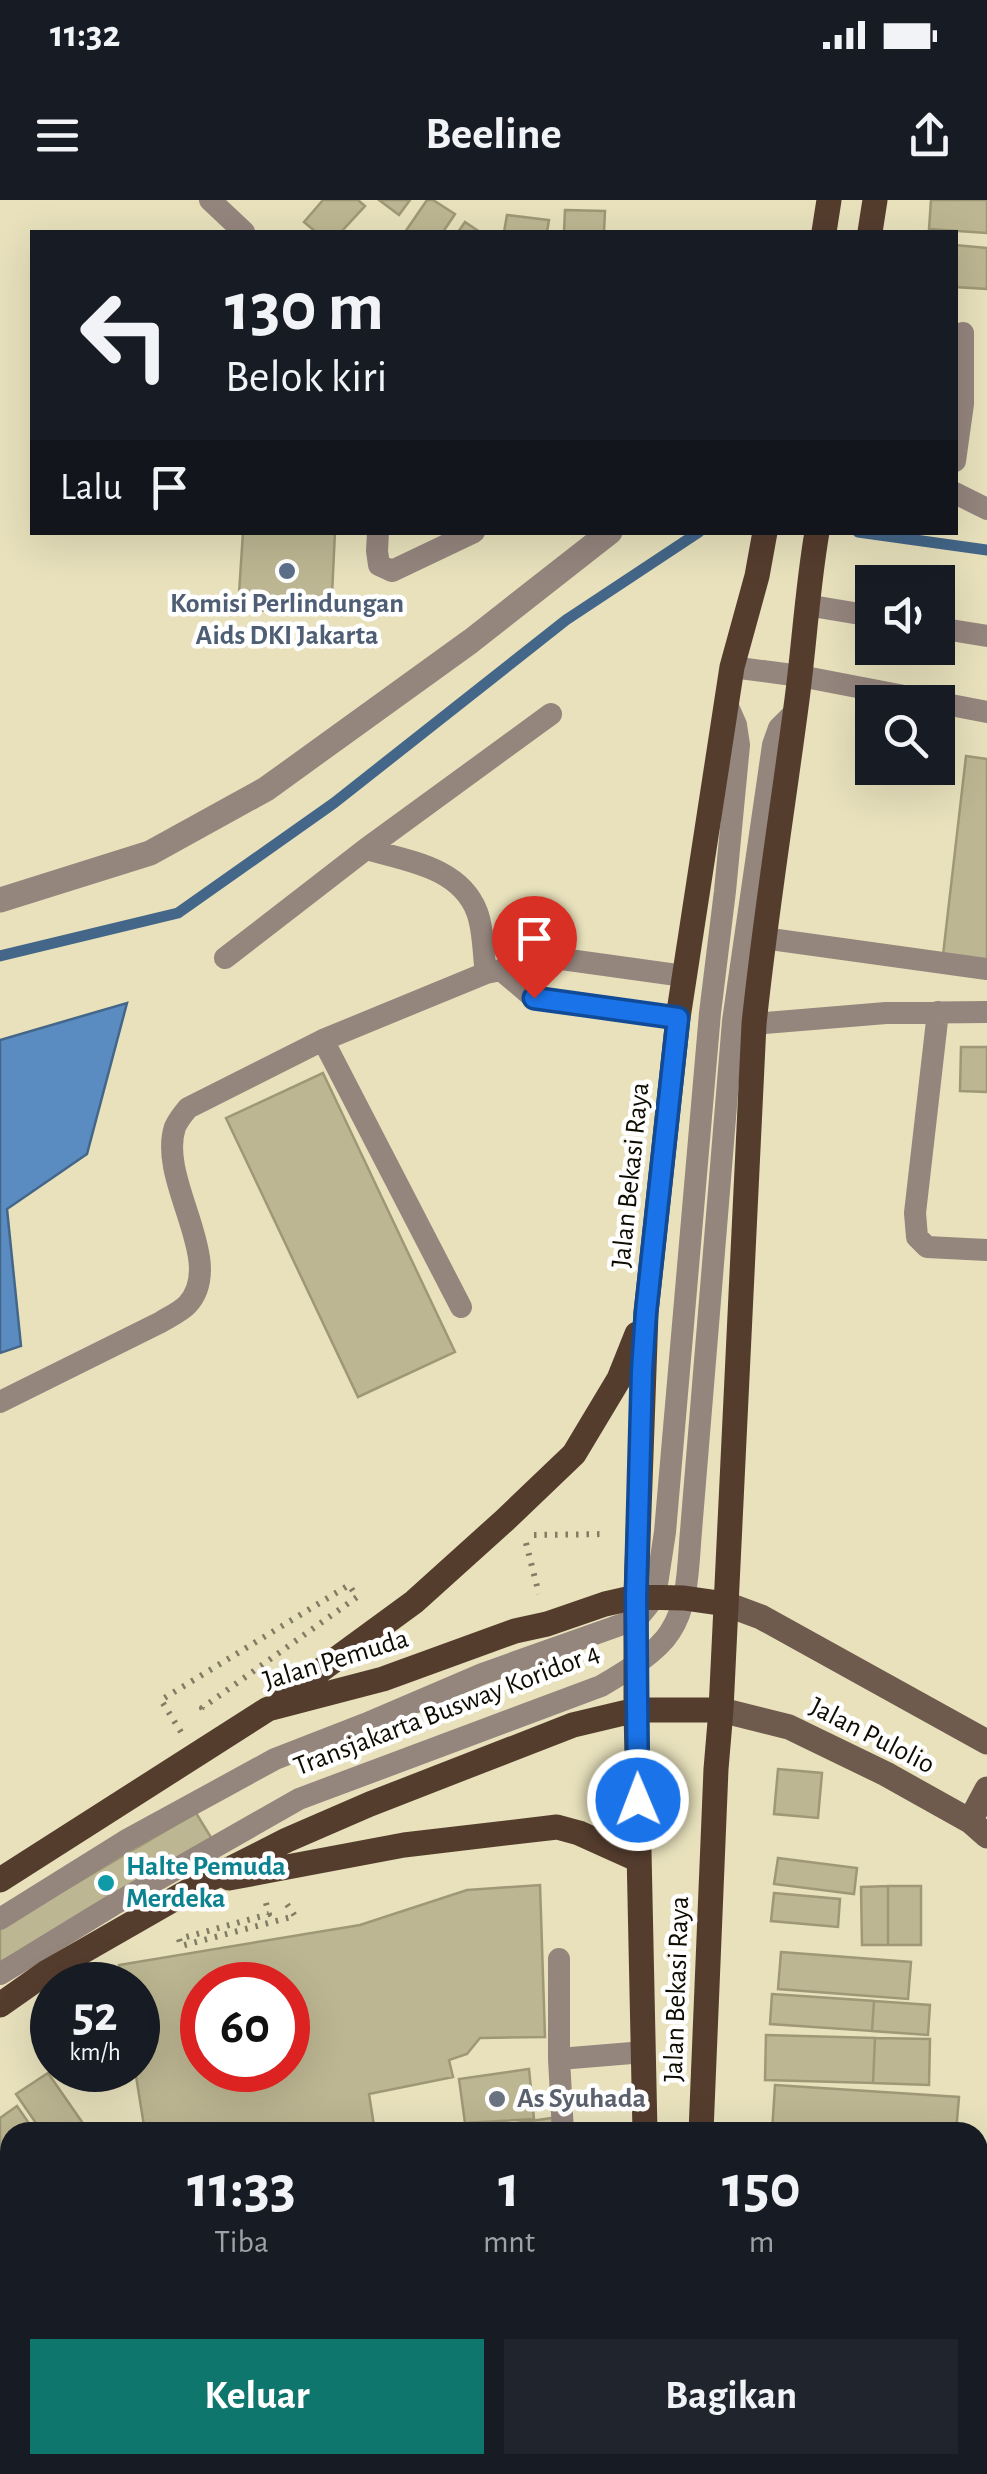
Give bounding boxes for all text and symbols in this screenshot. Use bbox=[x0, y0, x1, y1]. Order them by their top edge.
text: 11:32 bbox=[50, 16, 120, 54]
icon: menu bbox=[30, 108, 85, 163]
icon: share bbox=[902, 108, 957, 163]
text: Beeline bbox=[425, 112, 562, 157]
icon: left bbox=[60, 270, 190, 400]
text: 130 m bbox=[225, 273, 384, 343]
text: Belok kiri bbox=[225, 355, 387, 400]
icon: arrive bbox=[142, 460, 197, 515]
text: Lalu bbox=[60, 469, 122, 507]
marker: Komisi Perlindungan Aids DKI Jakarta bbox=[276, 560, 298, 582]
map controls bbox=[855, 565, 955, 785]
button: sound bbox=[855, 565, 955, 665]
place label: Komisi Perlindungan Aids DKI Jakarta bbox=[170, 590, 404, 650]
button: search bbox=[855, 685, 955, 785]
pin bbox=[492, 896, 577, 999]
icon: arrive bbox=[507, 911, 562, 966]
street label: Jalan Bekasi Raya bbox=[607, 1081, 655, 1269]
street label: Jalan Pemuda bbox=[260, 1625, 412, 1695]
street label: Transjakarta Busway Koridor 4 bbox=[290, 1639, 604, 1781]
street label: Jalan Pulolio bbox=[805, 1693, 939, 1779]
position arrow bbox=[586, 1748, 690, 1852]
place label: Halte Pemuda Merdeka bbox=[126, 1853, 286, 1913]
marker: Halte Pemuda Merdeka bbox=[95, 1872, 117, 1894]
street label: Jalan Bekasi Raya bbox=[660, 1895, 694, 2083]
speed limit sign: 60 bbox=[180, 1962, 310, 2092]
text: 52 bbox=[72, 1990, 118, 2040]
text: km/h bbox=[69, 2040, 121, 2065]
place label: As Syuhada bbox=[517, 2085, 646, 2113]
marker: As Syuhada bbox=[486, 2088, 508, 2110]
text: 11:33 bbox=[187, 2158, 296, 2218]
text: 1 bbox=[498, 2158, 520, 2218]
text: 150 bbox=[722, 2158, 801, 2218]
text: Tiba bbox=[214, 2226, 269, 2258]
text: mnt bbox=[483, 2226, 535, 2258]
text: m bbox=[749, 2226, 774, 2258]
button: Keluar bbox=[30, 2339, 484, 2454]
button: Bagikan bbox=[504, 2339, 958, 2454]

